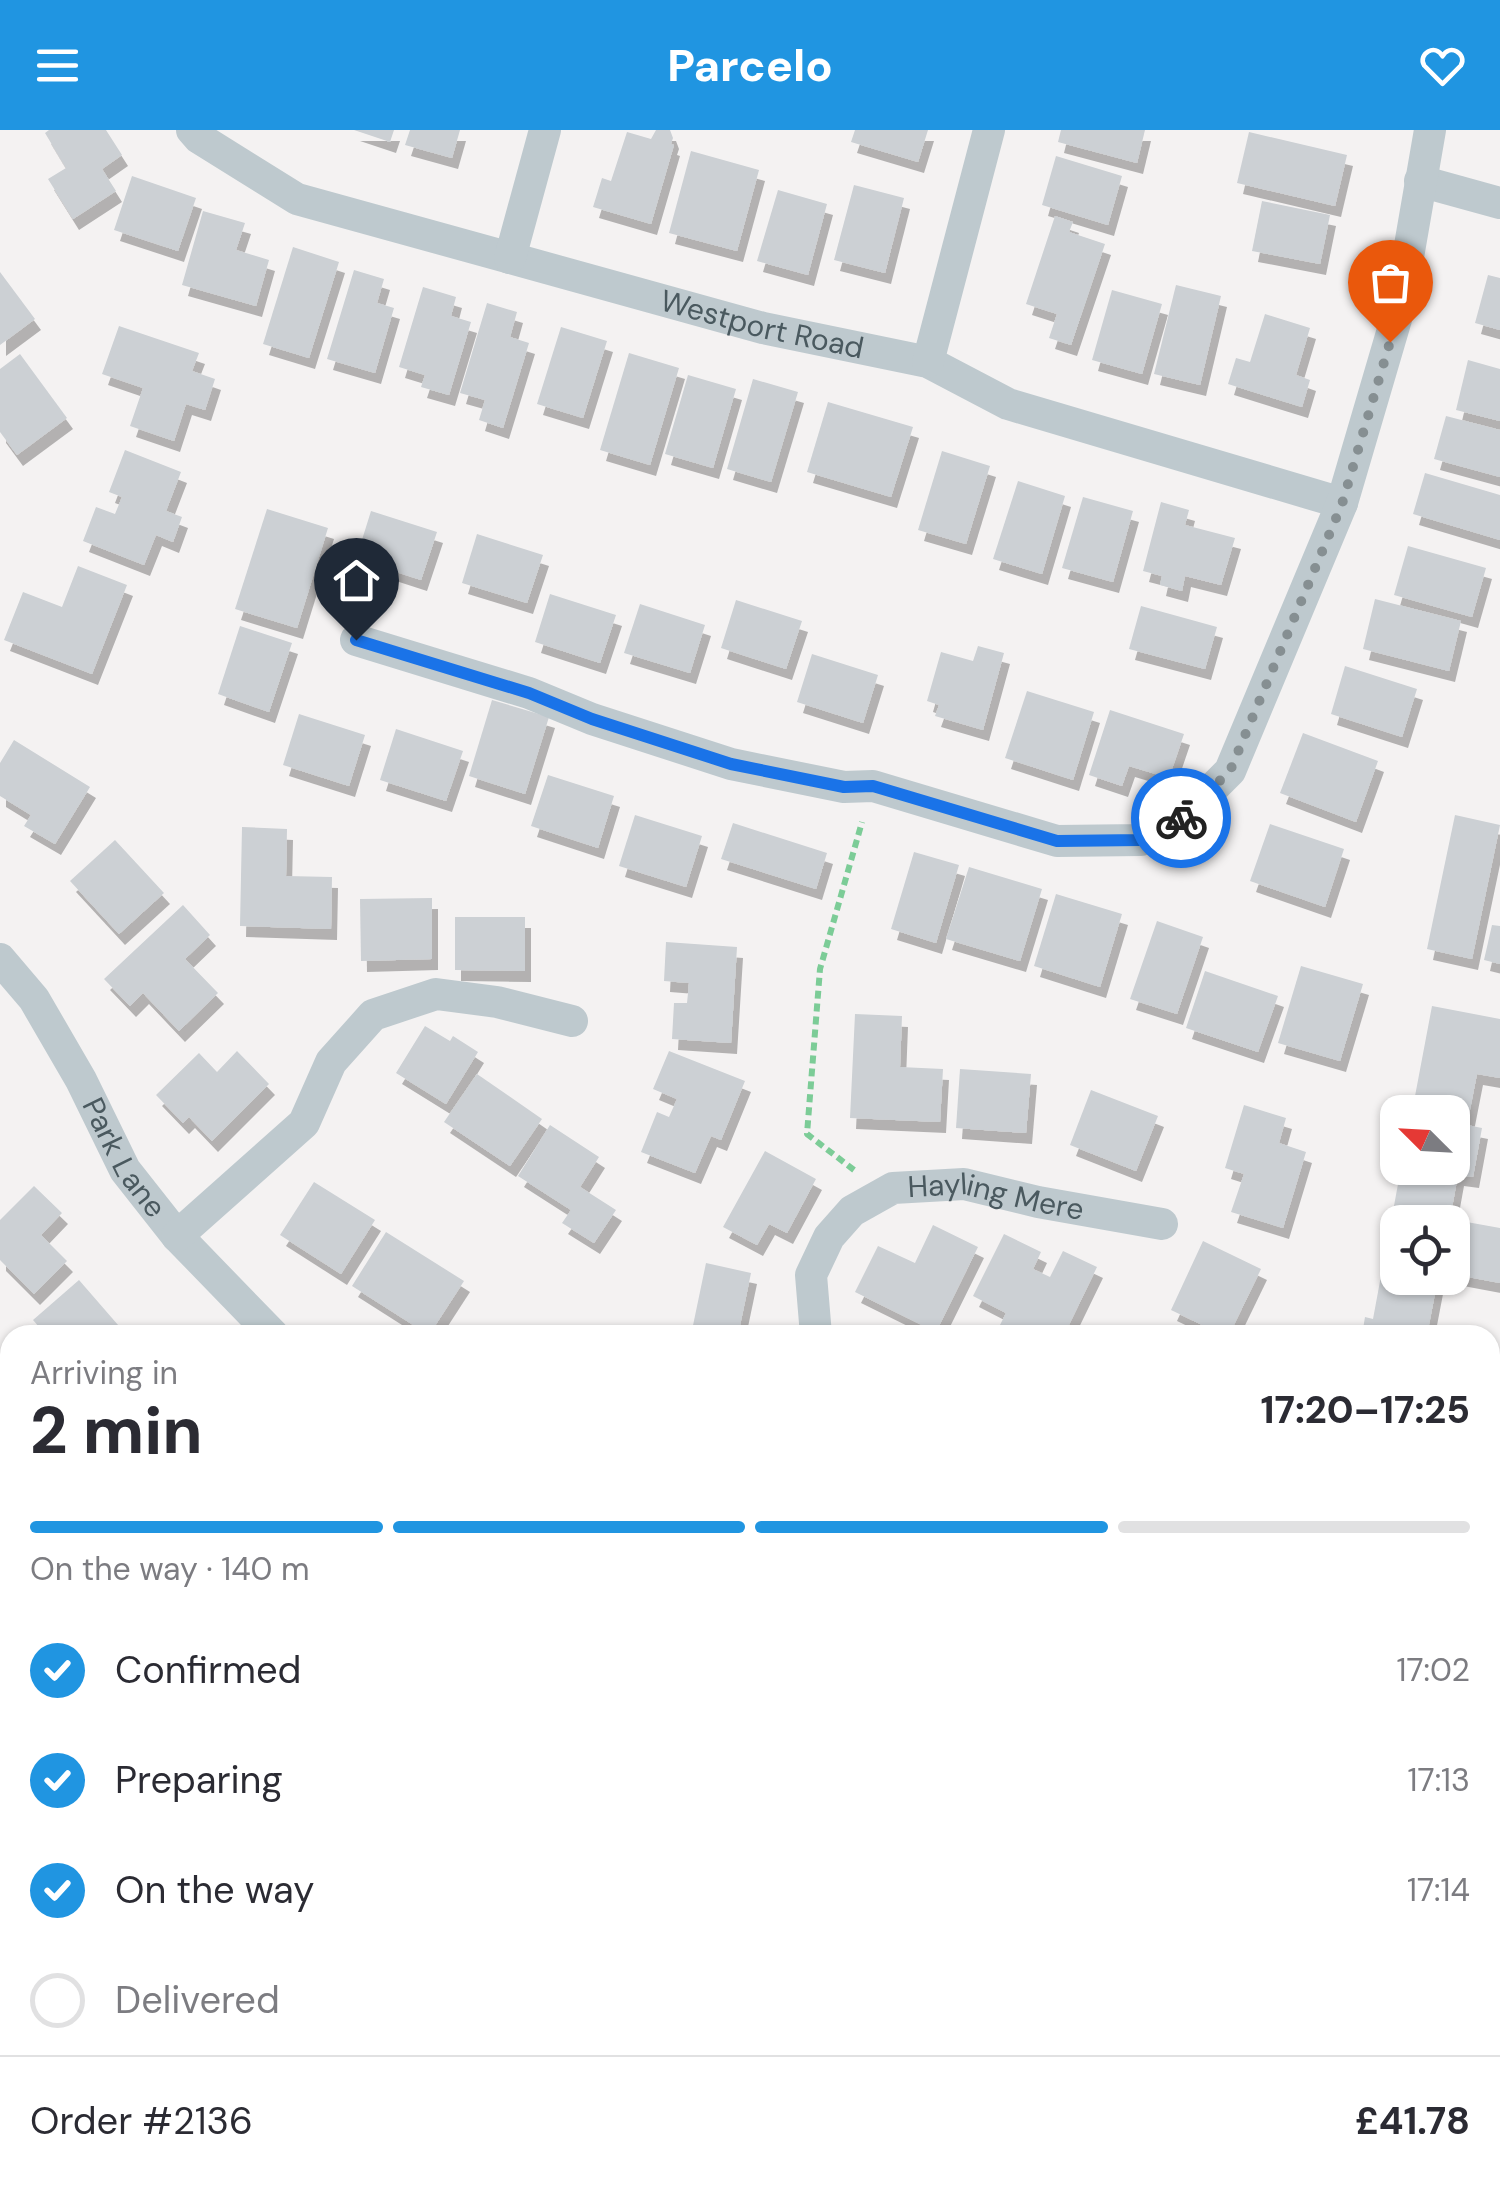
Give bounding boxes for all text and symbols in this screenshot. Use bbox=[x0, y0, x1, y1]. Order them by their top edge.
text: Parcelo bbox=[667, 36, 833, 95]
icon: menu bbox=[30, 38, 85, 93]
icon: heart bbox=[1415, 38, 1470, 93]
pin bbox=[1348, 240, 1433, 343]
icon: bag bbox=[1363, 255, 1418, 310]
street label: Westport Road bbox=[656, 281, 867, 367]
pin bbox=[314, 538, 399, 641]
icon: home bbox=[329, 553, 384, 608]
courier bbox=[1131, 768, 1231, 868]
icon: bike bbox=[1154, 791, 1209, 846]
street label: Park Lane bbox=[74, 1091, 175, 1225]
north arrow bbox=[1380, 1095, 1470, 1185]
map controls bbox=[1380, 1095, 1470, 1295]
street label: Hayling Mere bbox=[907, 1164, 1087, 1229]
button: locate bbox=[1380, 1205, 1470, 1295]
text: Arriving in bbox=[30, 1352, 178, 1394]
text: 17:20–17:25 bbox=[1261, 1385, 1470, 1435]
text: 2 min bbox=[30, 1389, 203, 1473]
text: On the way · 140 m bbox=[30, 1548, 310, 1590]
icon: check bbox=[30, 1643, 85, 1698]
text: Confirmed bbox=[115, 1645, 301, 1695]
text: 17:02 bbox=[1396, 1649, 1470, 1691]
icon: check bbox=[30, 1753, 85, 1808]
text: Preparing bbox=[115, 1755, 283, 1805]
text: 17:13 bbox=[1408, 1759, 1470, 1801]
icon: check bbox=[30, 1863, 85, 1918]
text: On the way bbox=[115, 1865, 314, 1915]
text: 17:14 bbox=[1407, 1869, 1470, 1911]
text: Delivered bbox=[115, 1975, 280, 2025]
text: Order #2136 bbox=[30, 2096, 253, 2146]
text: £41.78 bbox=[1355, 2096, 1470, 2146]

